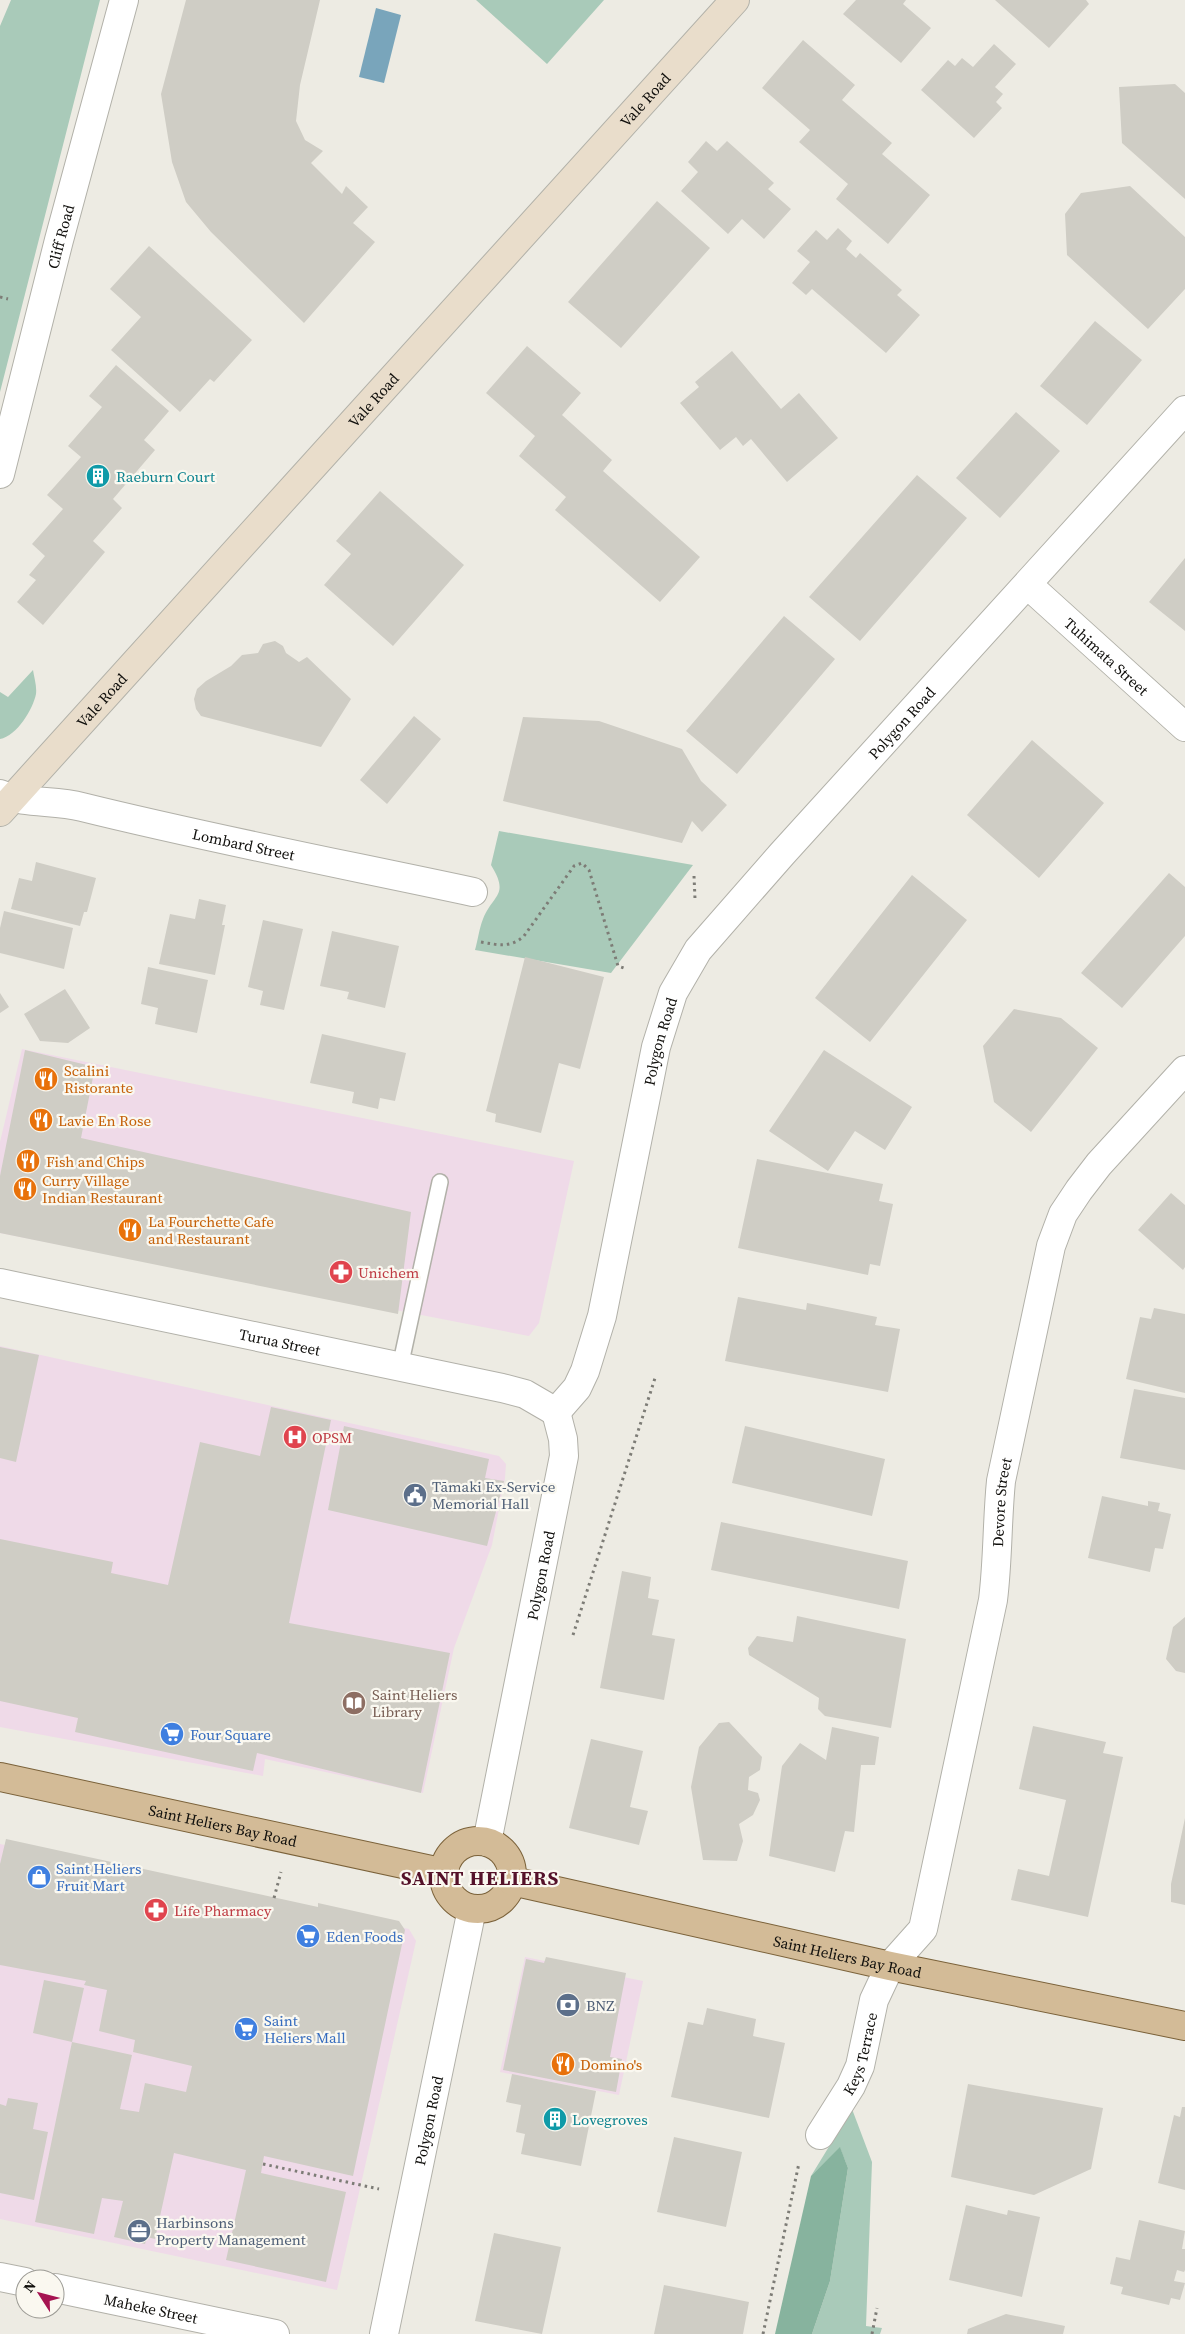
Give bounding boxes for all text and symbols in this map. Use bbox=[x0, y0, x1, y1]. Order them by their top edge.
street label: Vale Road bbox=[615, 68, 675, 131]
street label: Cliff Road bbox=[42, 201, 79, 271]
street label: Vale Road bbox=[343, 368, 403, 431]
building icon: Raeburn Court bbox=[85, 463, 111, 489]
place label: Raeburn Court bbox=[116, 466, 215, 487]
street label: Tuhimata Street bbox=[1060, 612, 1153, 700]
street label: Vale Road bbox=[71, 668, 132, 732]
street label: Polygon Road bbox=[863, 682, 940, 763]
street label: Lombard Street bbox=[190, 823, 297, 865]
street label: Polygon Road bbox=[638, 994, 682, 1087]
place label: Scalini Ristorante bbox=[64, 1060, 133, 1098]
restaurant icon: Scalini Ristorante bbox=[33, 1066, 59, 1092]
restaurant icon: Lavie En Rose bbox=[28, 1107, 54, 1133]
place label: Lavie En Rose bbox=[58, 1110, 151, 1131]
restaurant icon: Fish and Chips bbox=[15, 1148, 41, 1174]
place label: Fish and Chips bbox=[46, 1151, 145, 1172]
place label: Curry Village Indian Restaurant bbox=[42, 1170, 163, 1208]
restaurant icon: Curry Village Indian Restaurant bbox=[12, 1176, 38, 1202]
place label: La Fourchette Cafe and Restaurant bbox=[148, 1211, 274, 1249]
restaurant icon: La Fourchette Cafe and Restaurant bbox=[117, 1217, 143, 1243]
pharmacy icon: Unichem bbox=[328, 1259, 354, 1285]
place label: Unichem bbox=[358, 1262, 420, 1283]
street label: Turua Street bbox=[237, 1323, 323, 1360]
hospital icon: OPSM bbox=[282, 1424, 308, 1450]
place label: OPSM bbox=[312, 1427, 352, 1448]
street label: Devore Street bbox=[987, 1455, 1016, 1547]
place label: Tāmaki Ex-Service Memorial Hall bbox=[432, 1476, 556, 1514]
public building icon: Tāmaki Ex-Service Memorial Hall bbox=[402, 1482, 428, 1508]
street label: Polygon Road bbox=[521, 1528, 559, 1622]
place label: Saint Heliers Library bbox=[372, 1684, 458, 1722]
library icon: Saint Heliers Library bbox=[341, 1690, 367, 1716]
supermarket icon: Four Square bbox=[159, 1721, 185, 1747]
place label: Four Square bbox=[190, 1724, 271, 1745]
street label: Saint Heliers Bay Road bbox=[147, 1799, 299, 1851]
place label: Saint Heliers Fruit Mart bbox=[56, 1858, 142, 1896]
shop icon: Saint Heliers Fruit Mart bbox=[26, 1864, 52, 1890]
district label: SAINT HELIERS bbox=[401, 1864, 559, 1892]
pharmacy icon: Life Pharmacy bbox=[143, 1897, 169, 1923]
place label: Life Pharmacy bbox=[174, 1900, 272, 1921]
supermarket icon: Eden Foods bbox=[295, 1923, 321, 1949]
place label: Eden Foods bbox=[326, 1926, 403, 1947]
street label: Saint Heliers Bay Road bbox=[772, 1930, 924, 1983]
bank icon: BNZ bbox=[555, 1992, 581, 2018]
place label: BNZ bbox=[586, 1995, 614, 2016]
place label: Saint Heliers Mall bbox=[264, 2010, 346, 2048]
street label: Keys Terrace bbox=[838, 2010, 882, 2099]
supermarket icon: Saint Heliers Mall bbox=[233, 2016, 259, 2042]
restaurant icon: Domino's bbox=[550, 2051, 576, 2077]
place label: Domino's bbox=[580, 2054, 642, 2075]
street label: Polygon Road bbox=[409, 2073, 448, 2167]
building icon: Lovegroves bbox=[542, 2106, 568, 2132]
place label: Lovegroves bbox=[572, 2109, 648, 2130]
place label: Harbinsons Property Management bbox=[156, 2212, 306, 2250]
office icon: Harbinsons Property Management bbox=[126, 2218, 152, 2244]
north arrow bbox=[15, 2269, 65, 2319]
text: N bbox=[18, 2276, 41, 2296]
street label: Maheke Street bbox=[102, 2288, 200, 2328]

